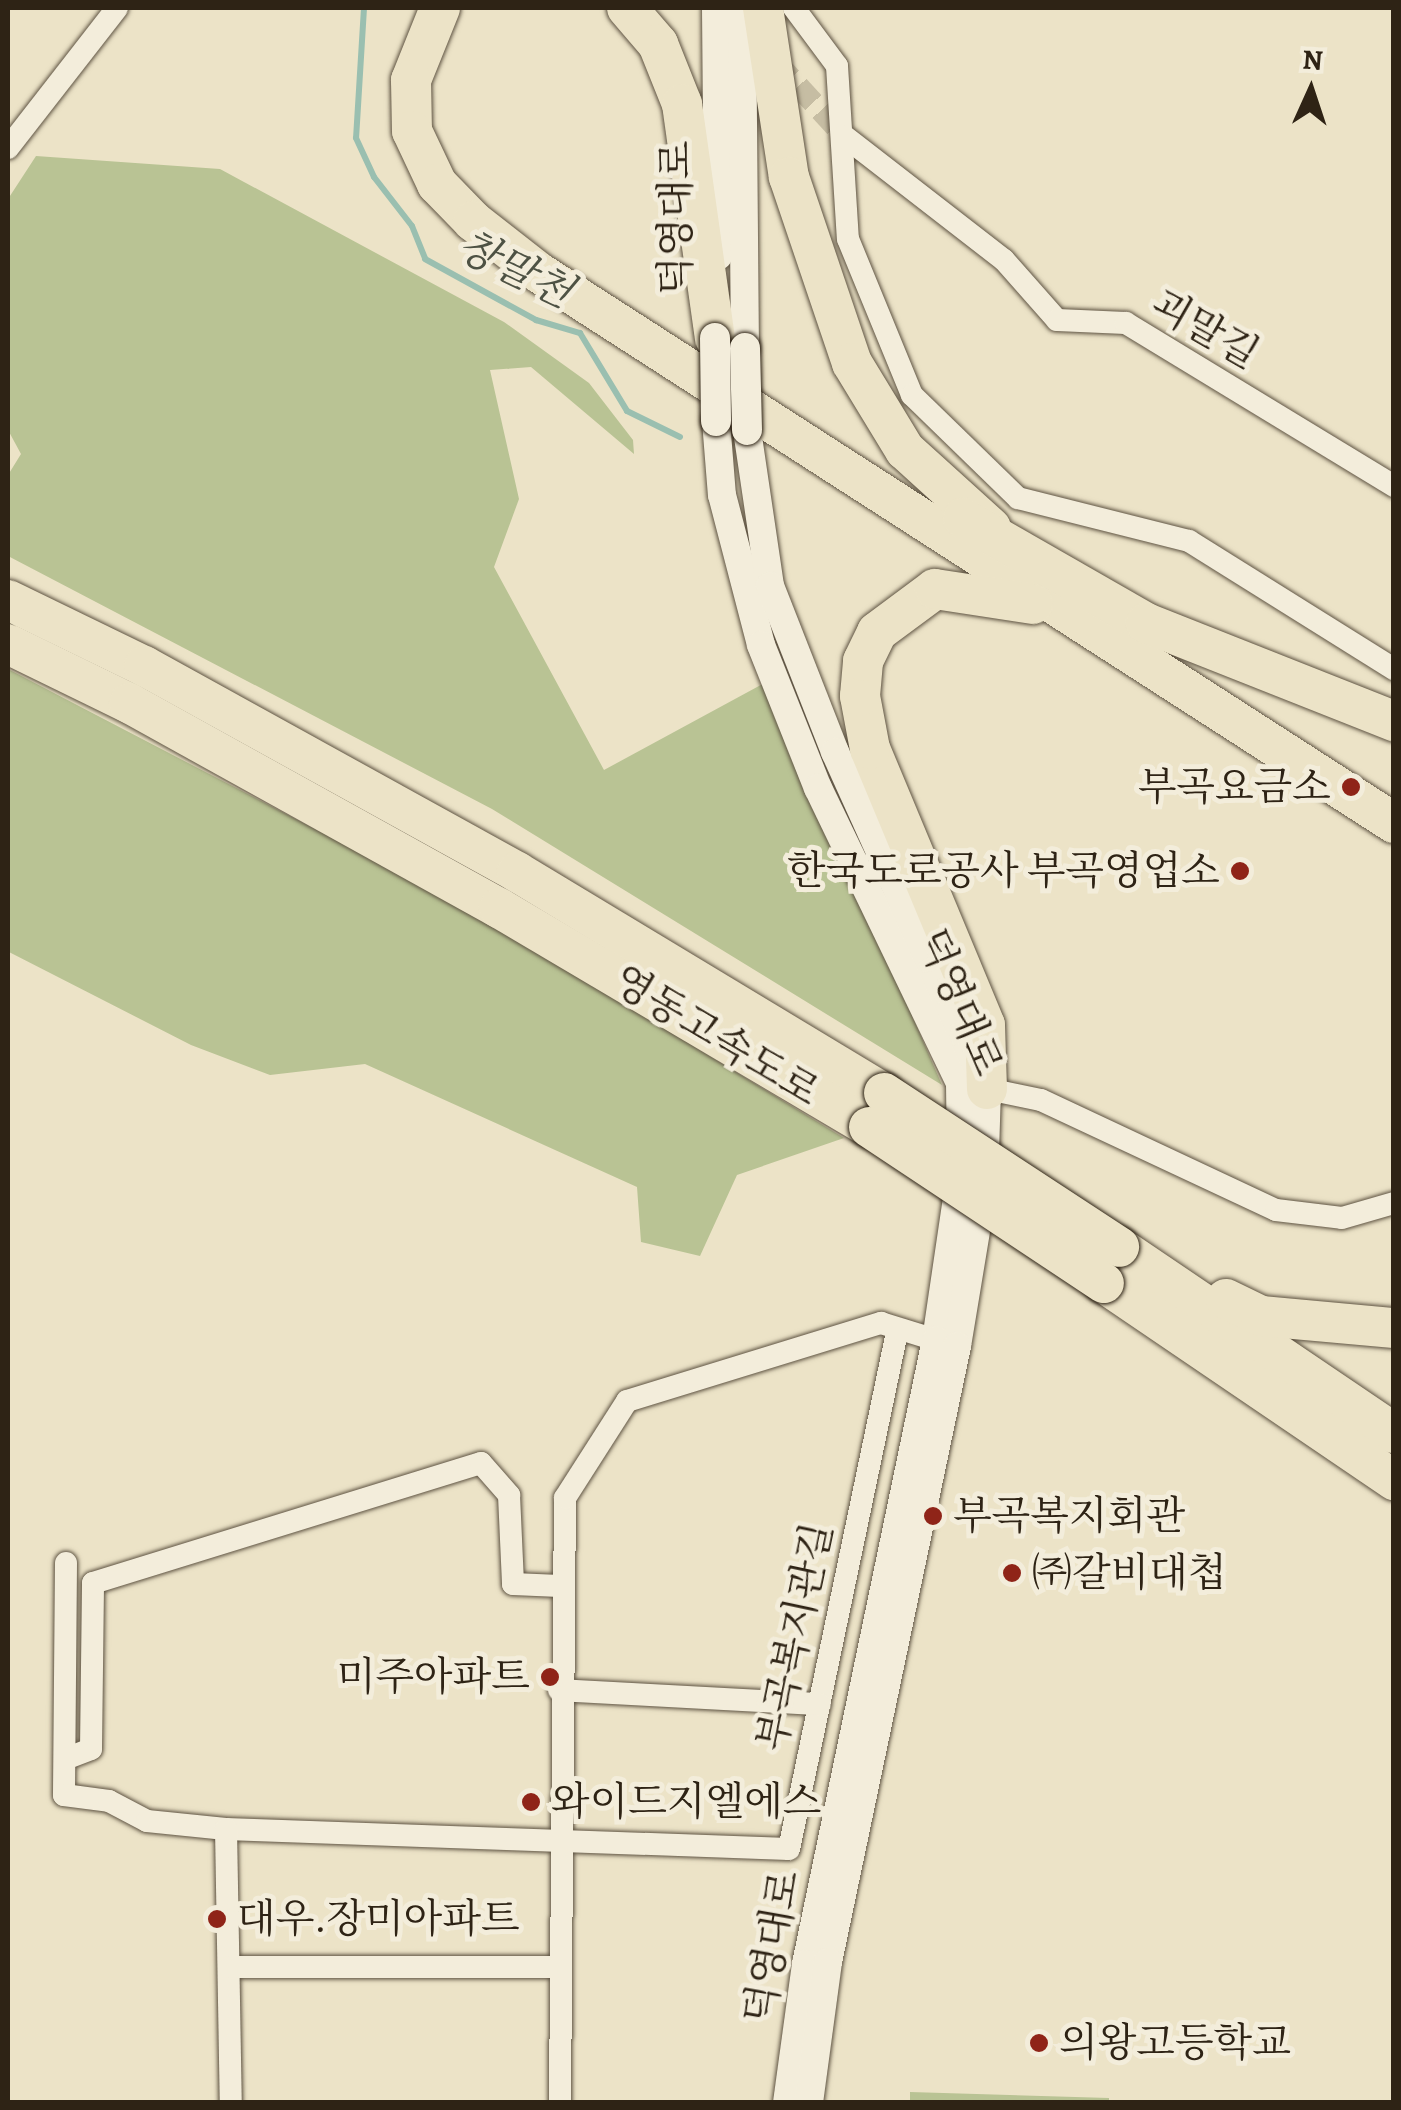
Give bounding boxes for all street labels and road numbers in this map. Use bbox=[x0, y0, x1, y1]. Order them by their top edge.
street label: 덕영대로 bbox=[652, 141, 700, 295]
street label: 괴말길 bbox=[1143, 279, 1267, 379]
street label: 덕영대로 bbox=[908, 921, 1012, 1083]
street label: 영동고속도로 bbox=[604, 956, 828, 1116]
street label: 부곡복지관길 bbox=[747, 1519, 843, 1755]
street label: 덕영대로 bbox=[735, 1867, 809, 2027]

